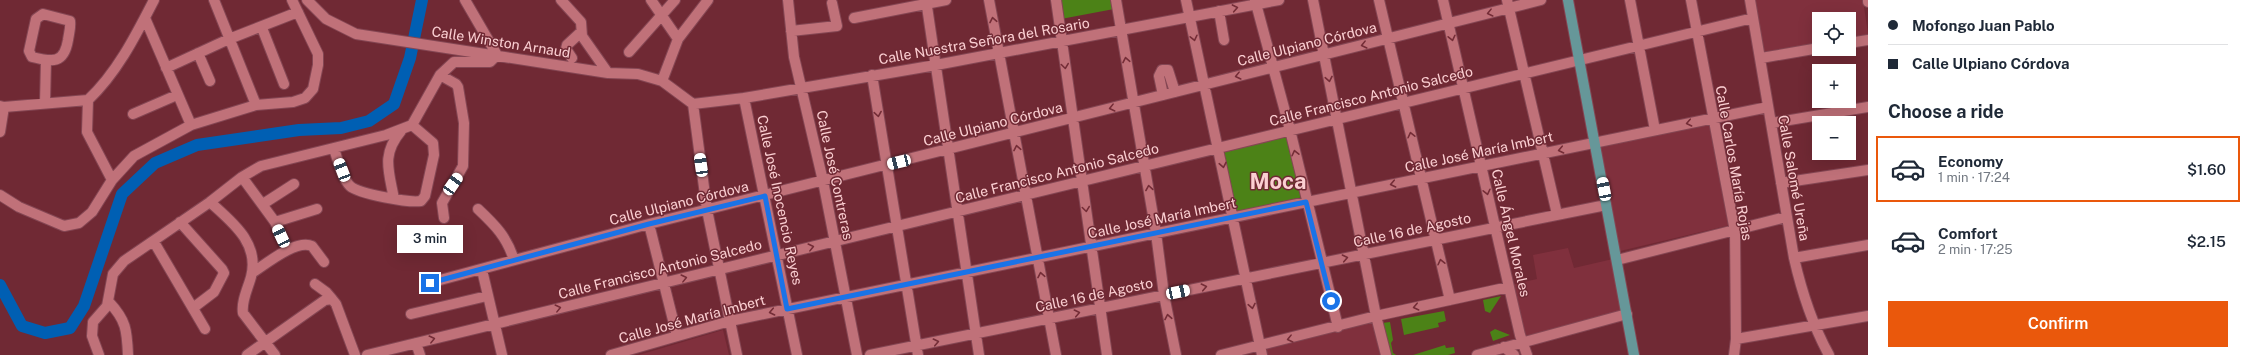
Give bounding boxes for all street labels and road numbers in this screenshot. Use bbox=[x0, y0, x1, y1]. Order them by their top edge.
street label: Calle Nuestra Señora del Rosario bbox=[877, 15, 1091, 67]
street label: Calle Ulpiano Córdova bbox=[1236, 19, 1378, 69]
street label: Calle Winston Arnaud bbox=[430, 23, 572, 61]
street label: Calle Francisco Antonio Salcedo bbox=[1268, 63, 1474, 129]
street label: Calle Carlos María Rojas bbox=[1712, 84, 1756, 242]
street label: Calle Ulpiano Córdova bbox=[922, 99, 1064, 149]
street label: Calle José Contreras bbox=[813, 109, 857, 241]
street label: Calle José Inocencio Reyes bbox=[754, 114, 806, 286]
street label: Calle Salomé Ureña bbox=[1775, 114, 1813, 242]
street label: Calle José María Imbert bbox=[1403, 128, 1555, 176]
street label: Calle Francisco Antonio Salcedo bbox=[954, 140, 1160, 206]
street label: Calle Ángel Morales bbox=[1489, 167, 1534, 298]
street label: Calle Ulpiano Córdova bbox=[608, 178, 750, 228]
street label: Calle José María Imbert bbox=[1086, 194, 1238, 242]
street label: Calle 16 de Agosto bbox=[1352, 210, 1472, 250]
street label: Calle Francisco Antonio Salcedo bbox=[557, 236, 763, 302]
street label: Calle 16 de Agosto bbox=[1034, 275, 1154, 315]
street label: Calle José María Imbert bbox=[617, 292, 767, 346]

